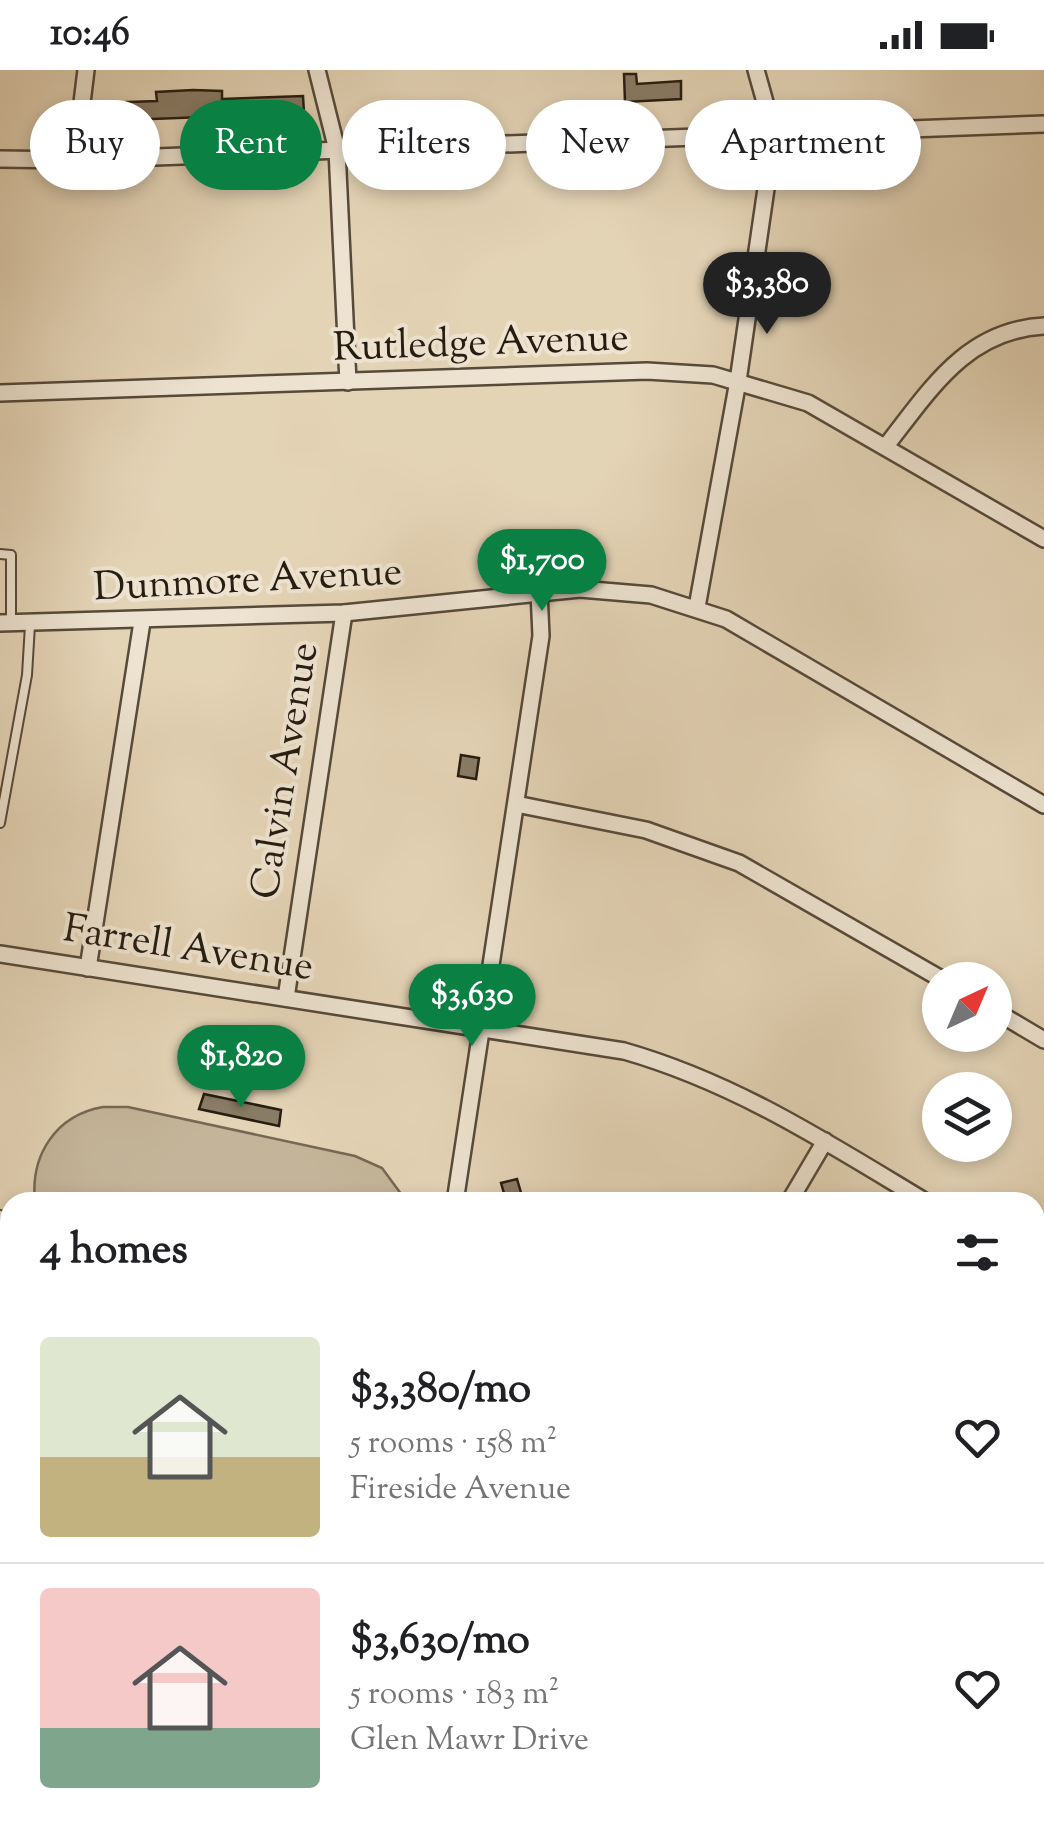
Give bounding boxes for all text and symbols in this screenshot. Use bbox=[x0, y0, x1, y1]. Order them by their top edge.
text: 10:46 bbox=[50, 8, 130, 62]
chip: Buy bbox=[30, 100, 160, 190]
chip: Rent bbox=[180, 100, 322, 190]
chip: Filters bbox=[342, 100, 506, 190]
chip: New bbox=[526, 100, 665, 190]
chip: Apartment bbox=[685, 100, 921, 190]
pin: $3,380 bbox=[686, 252, 848, 337]
text: $3,380 bbox=[725, 261, 809, 307]
street label: Rutledge Avenue bbox=[332, 311, 630, 379]
pin: $1,700 bbox=[461, 529, 623, 614]
text: $1,700 bbox=[499, 538, 585, 584]
street label: Dunmore Avenue bbox=[92, 545, 404, 619]
street label: Calvin Avenue bbox=[239, 639, 335, 903]
street label: Farrell Avenue bbox=[59, 902, 317, 998]
north arrow bbox=[922, 962, 1012, 1052]
map controls bbox=[922, 962, 1012, 1162]
pin: $3,630 bbox=[391, 964, 553, 1049]
text: $3,630 bbox=[431, 973, 513, 1019]
pin: $1,820 bbox=[160, 1025, 322, 1110]
text: $1,820 bbox=[199, 1034, 283, 1080]
button: layers bbox=[922, 1072, 1012, 1162]
text: 4 homes bbox=[40, 1222, 188, 1282]
icon: filters bbox=[950, 1225, 1005, 1280]
text: $3,380/mo bbox=[350, 1361, 531, 1421]
icon: home bbox=[120, 1377, 240, 1497]
icon: heart bbox=[950, 1410, 1005, 1465]
text: 5 rooms · 158 m² bbox=[350, 1421, 557, 1467]
text: Fireside Avenue bbox=[350, 1467, 571, 1513]
text: $3,630/mo bbox=[350, 1612, 530, 1672]
icon: home bbox=[120, 1628, 240, 1748]
icon: heart bbox=[950, 1661, 1005, 1716]
text: 5 rooms · 183 m² bbox=[350, 1672, 559, 1718]
text: Glen Mawr Drive bbox=[350, 1718, 589, 1764]

